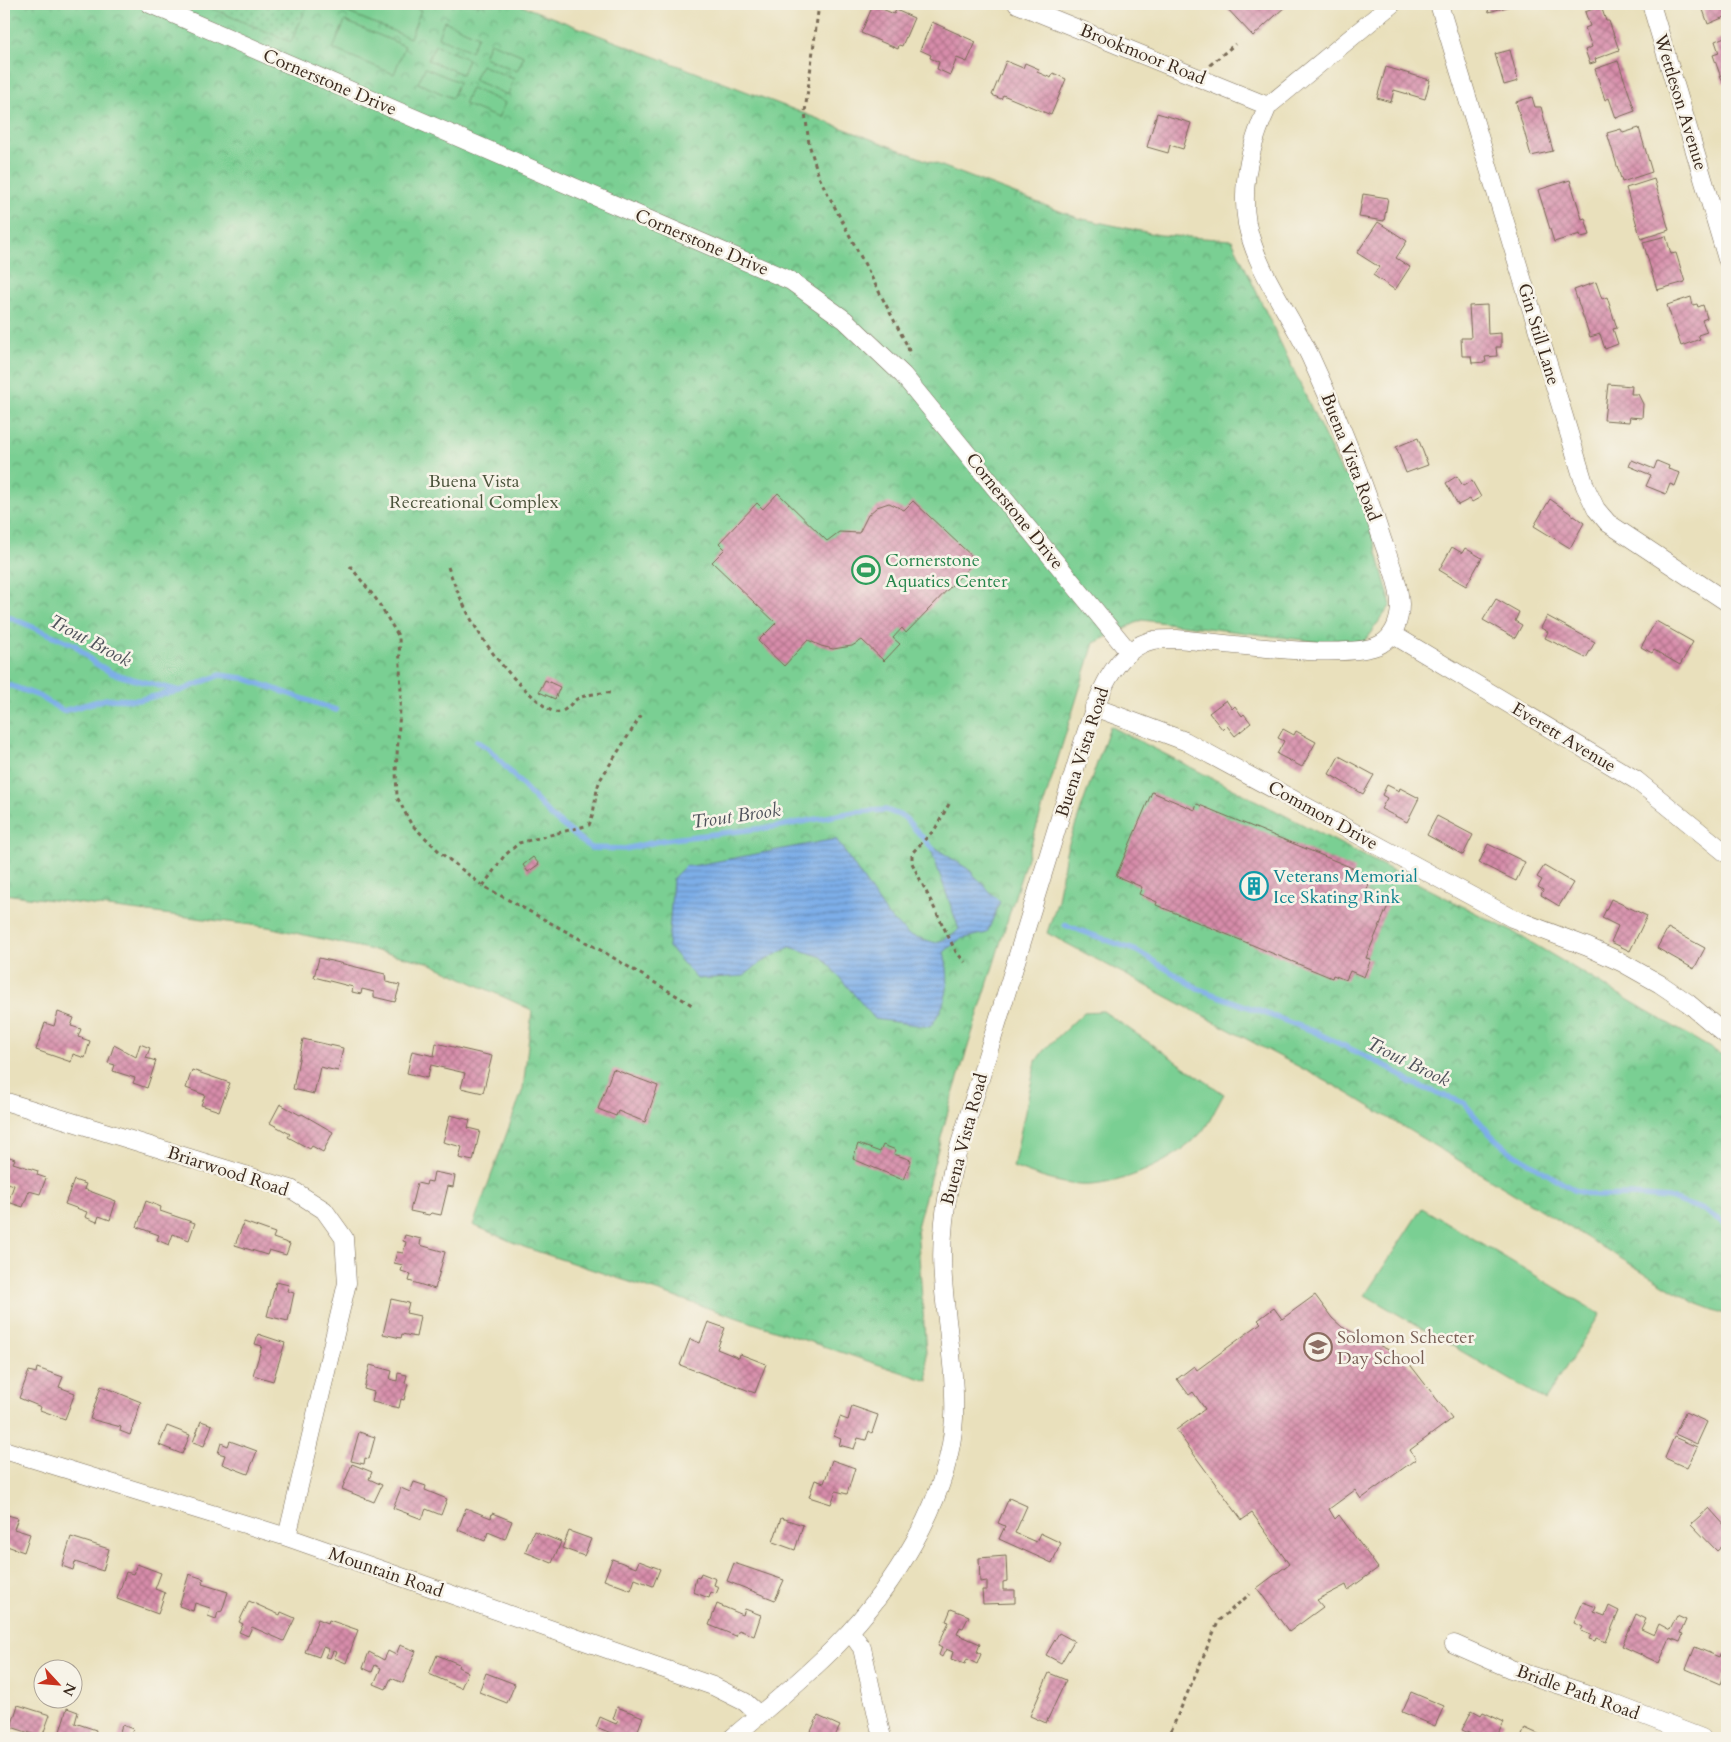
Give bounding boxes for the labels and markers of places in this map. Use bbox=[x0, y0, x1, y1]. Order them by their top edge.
place label: Cornerstone Aquatics Center bbox=[885, 548, 1008, 594]
sports icon: Cornerstone Aquatics Center bbox=[851, 555, 881, 585]
place label: Veterans Memorial Ice Skating Rink bbox=[1273, 864, 1418, 910]
building icon: Veterans Memorial Ice Skating Rink bbox=[1239, 871, 1269, 901]
place label: Solomon Schecter Day School bbox=[1337, 1325, 1474, 1371]
school or university icon: Solomon Schecter Day School bbox=[1303, 1332, 1333, 1362]

